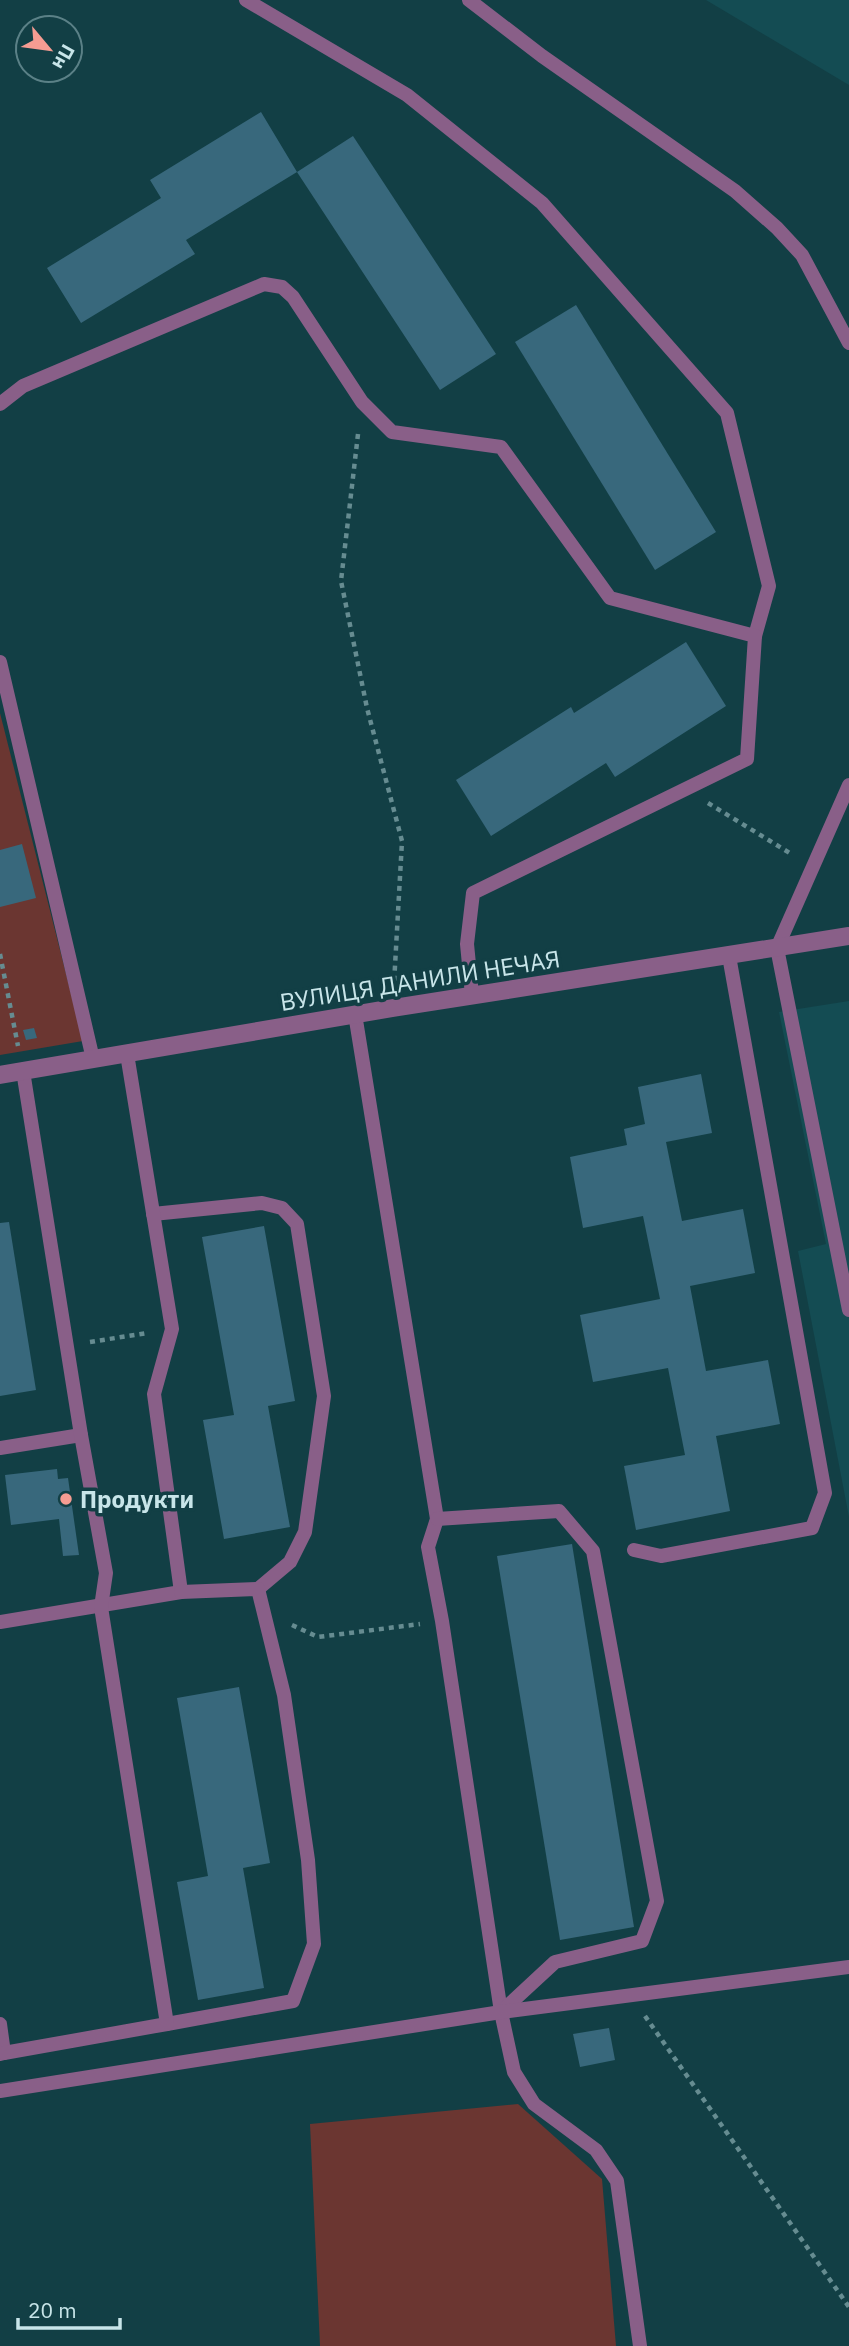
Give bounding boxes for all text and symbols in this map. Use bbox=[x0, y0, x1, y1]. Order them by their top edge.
north arrow bbox=[14, 14, 84, 84]
text: Пн bbox=[47, 40, 80, 74]
street label: ВУЛИЦЯ ДАНИЛИ НЕЧАЯ bbox=[278, 942, 562, 1018]
place label: Продукти bbox=[80, 1483, 194, 1515]
marker: Продукти bbox=[58, 1491, 74, 1507]
scale bar bbox=[18, 2286, 119, 2330]
text: 20 m bbox=[28, 2296, 77, 2324]

